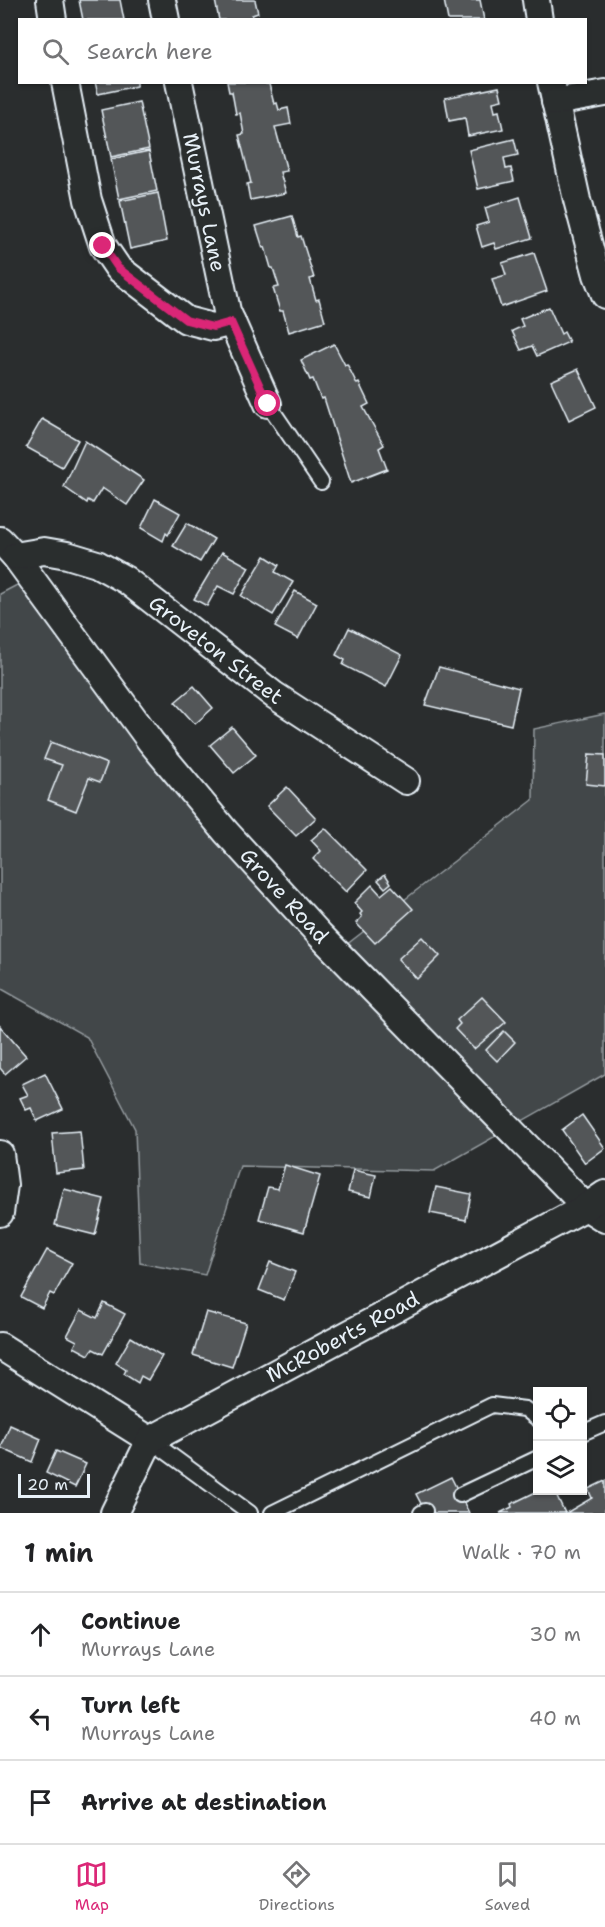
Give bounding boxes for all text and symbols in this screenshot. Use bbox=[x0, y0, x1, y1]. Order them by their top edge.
search box bbox=[18, 18, 587, 84]
icon: search bbox=[39, 35, 72, 68]
text: Search here bbox=[87, 37, 213, 66]
street label: Murrays Lane bbox=[176, 131, 232, 274]
route end bbox=[89, 232, 115, 258]
route start bbox=[254, 390, 280, 416]
street label: Groveton Street bbox=[143, 589, 288, 711]
street label: Grove Road bbox=[234, 842, 335, 950]
street label: McRoberts Road bbox=[261, 1285, 424, 1389]
map controls bbox=[533, 1387, 587, 1495]
button: locate bbox=[533, 1387, 587, 1441]
button: layers bbox=[533, 1441, 587, 1495]
scale bar bbox=[18, 1471, 90, 1498]
text: 20 m bbox=[27, 1474, 68, 1495]
text: 1 min bbox=[24, 1535, 93, 1570]
text: Walk · 70 m bbox=[462, 1539, 581, 1565]
text: Continue bbox=[81, 1607, 181, 1636]
icon: ahead bbox=[24, 1618, 57, 1651]
text: 30 m bbox=[529, 1621, 581, 1647]
text: Murrays Lane bbox=[81, 1636, 215, 1662]
text: Turn left bbox=[81, 1691, 180, 1720]
icon: left bbox=[24, 1702, 57, 1735]
text: 40 m bbox=[529, 1705, 581, 1731]
text: Murrays Lane bbox=[81, 1720, 215, 1746]
icon: arrive bbox=[24, 1786, 57, 1819]
text: Arrive at destination bbox=[81, 1788, 327, 1817]
tab: Map bbox=[75, 1858, 109, 1915]
tab: Directions bbox=[259, 1858, 335, 1915]
tab: Saved bbox=[485, 1858, 530, 1915]

